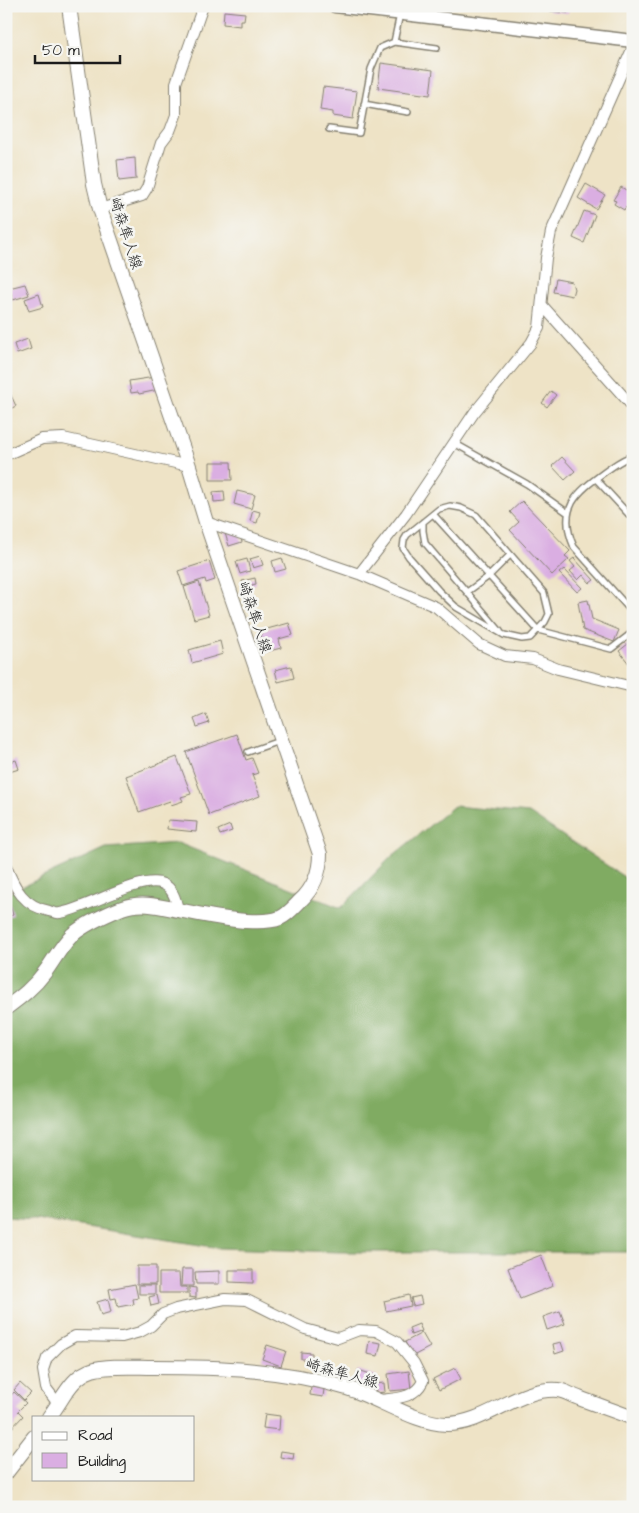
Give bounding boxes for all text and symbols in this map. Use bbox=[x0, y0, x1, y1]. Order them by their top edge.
scale bar bbox=[35, 32, 120, 64]
text: 50 m bbox=[42, 40, 80, 61]
street label: 崎森隼人線 bbox=[104, 194, 147, 272]
street label: 崎森隼人線 bbox=[232, 578, 277, 656]
street label: 崎森隼人線 bbox=[303, 1354, 381, 1393]
legend bbox=[32, 1416, 195, 1480]
text: Road bbox=[78, 1425, 113, 1446]
text: Building bbox=[78, 1451, 126, 1473]

